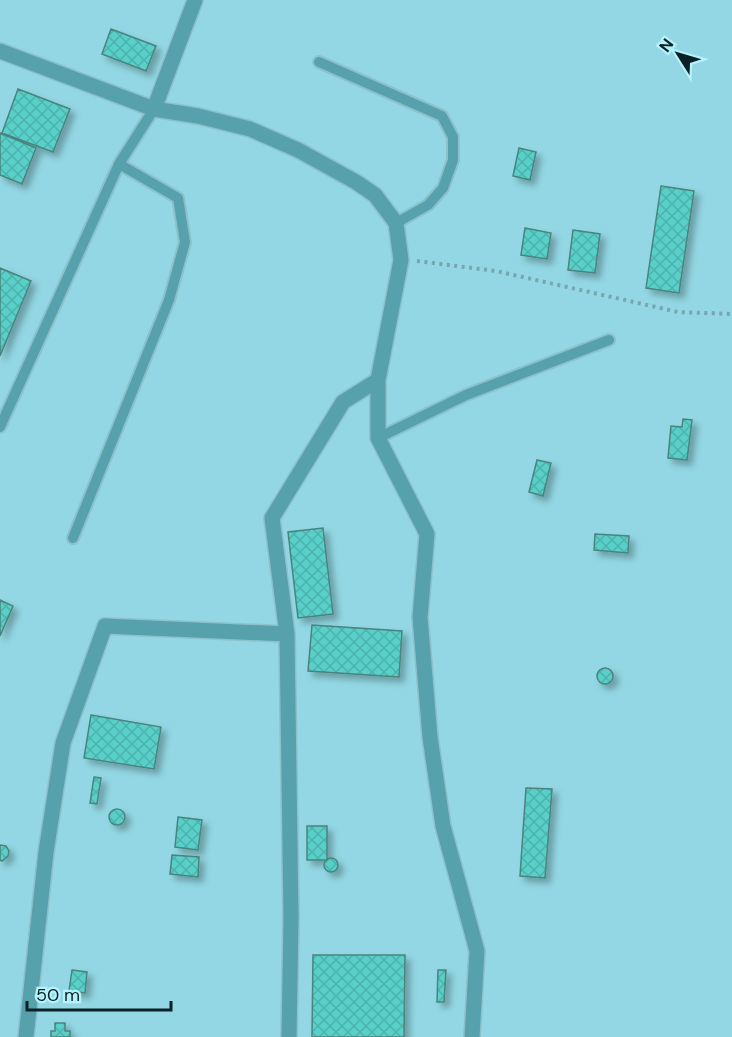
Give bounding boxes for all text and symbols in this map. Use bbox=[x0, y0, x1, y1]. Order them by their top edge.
north arrow bbox=[648, 24, 708, 84]
text: N bbox=[655, 34, 678, 56]
scale bar bbox=[27, 974, 171, 1012]
text: 50 m bbox=[36, 983, 80, 1007]

